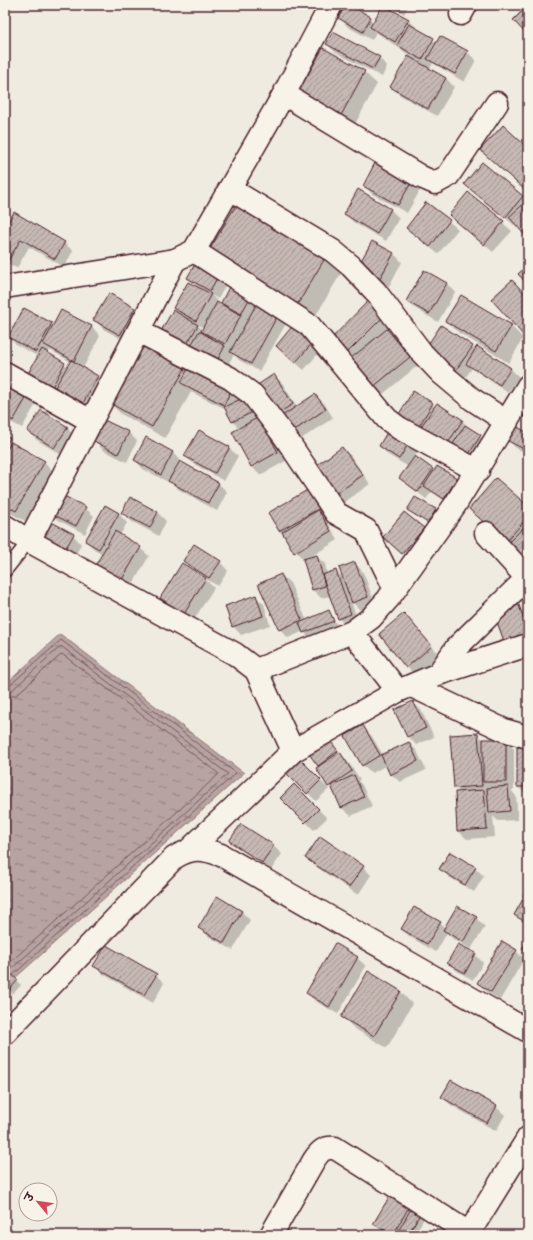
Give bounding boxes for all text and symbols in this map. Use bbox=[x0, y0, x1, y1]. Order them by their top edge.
north arrow bbox=[18, 1182, 58, 1222]
text: उ bbox=[21, 1189, 38, 1205]

